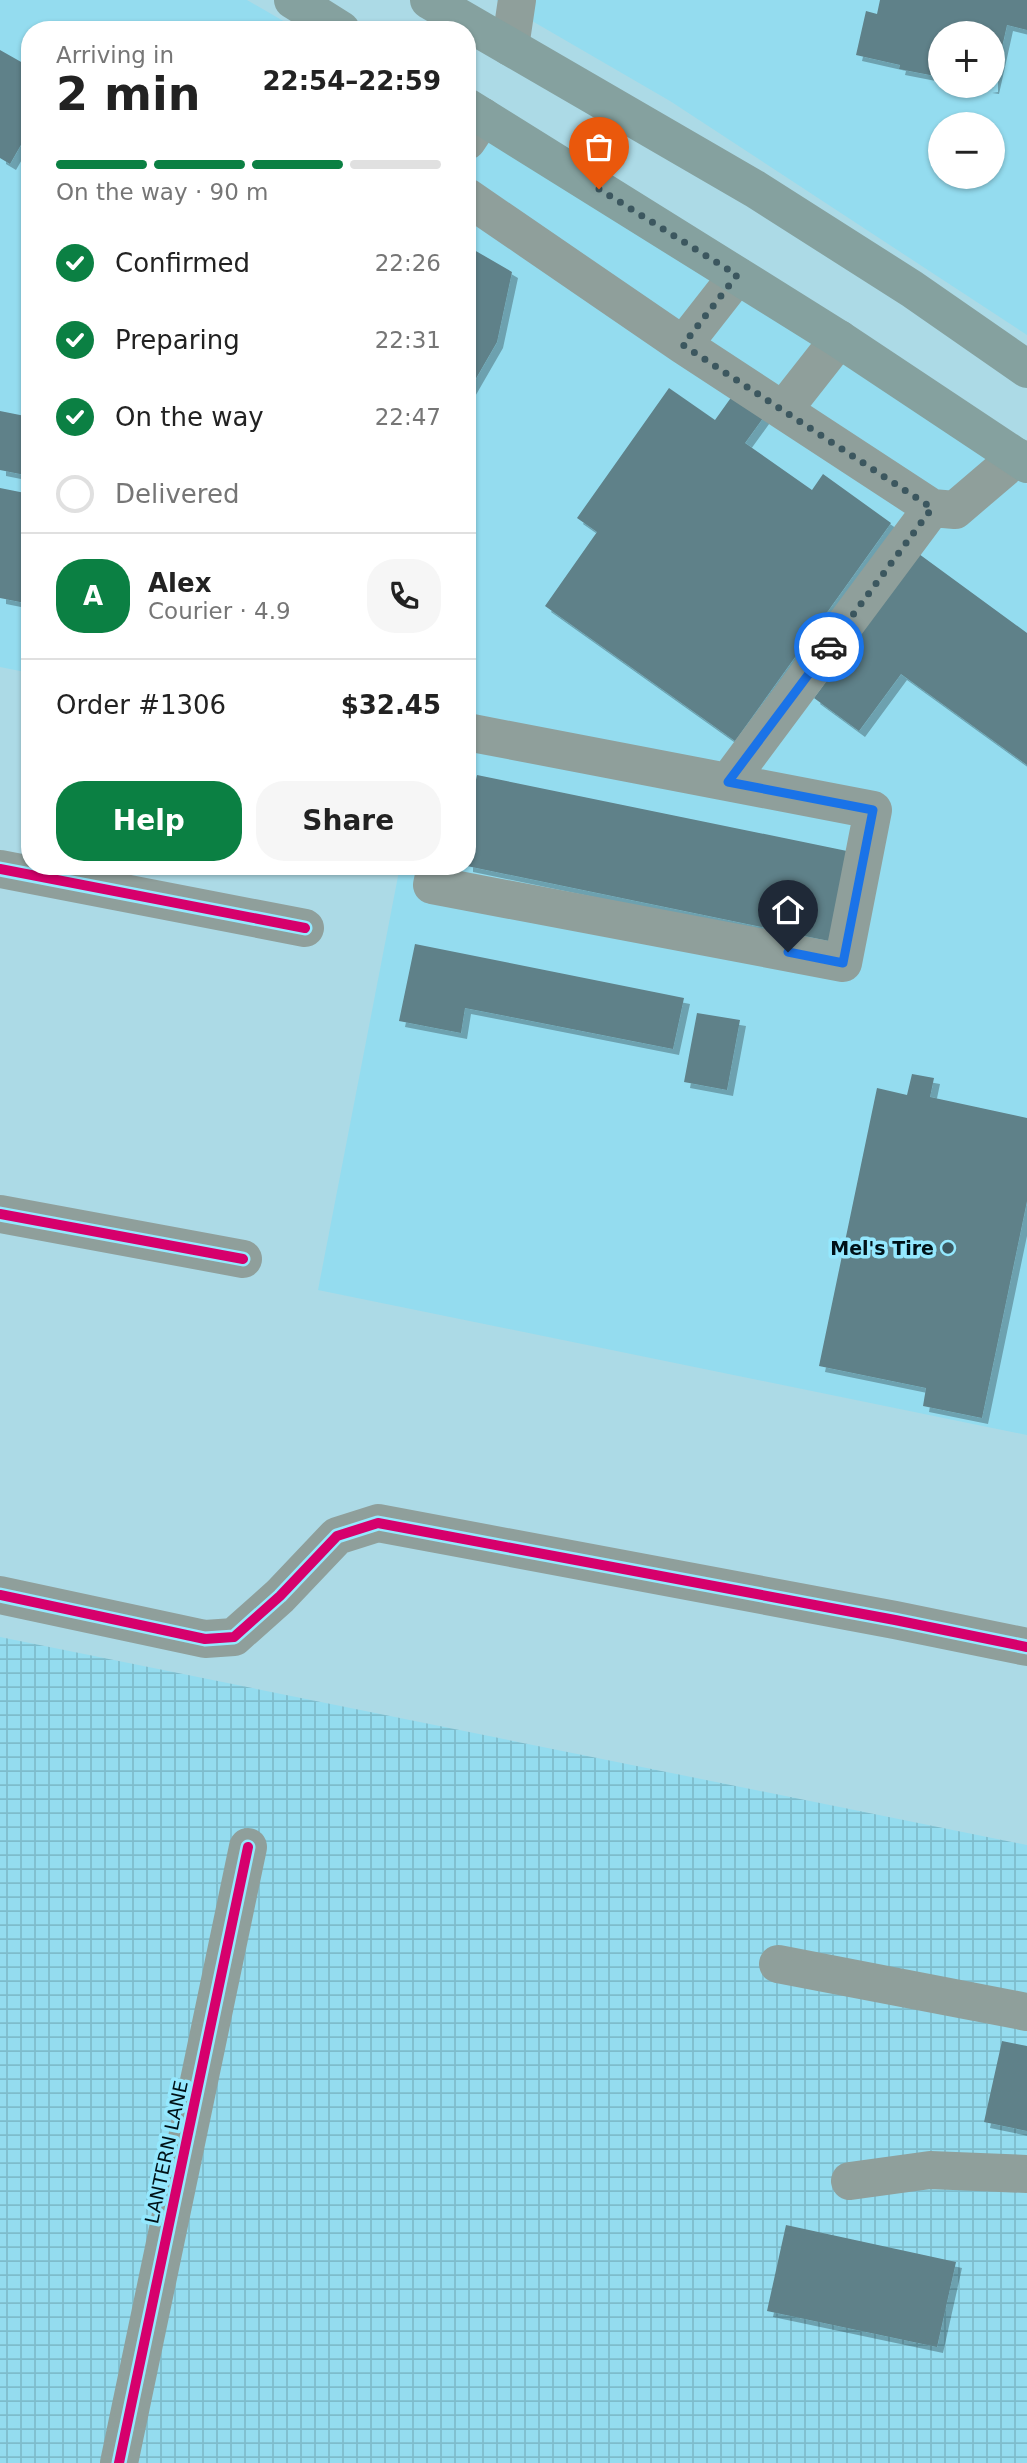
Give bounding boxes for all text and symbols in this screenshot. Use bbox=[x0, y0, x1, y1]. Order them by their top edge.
map controls bbox=[928, 21, 1005, 189]
button: + bbox=[928, 21, 1005, 98]
text: Arriving in bbox=[56, 42, 174, 68]
text: 22:54–22:59 bbox=[262, 66, 441, 96]
text: 2 min bbox=[56, 67, 200, 121]
button: − bbox=[928, 112, 1005, 189]
pin bbox=[569, 117, 629, 189]
icon: bag bbox=[580, 128, 618, 166]
text: On the way · 90 m bbox=[56, 179, 268, 205]
icon: check bbox=[56, 244, 94, 282]
text: Confirmed bbox=[115, 248, 250, 278]
text: 22:26 bbox=[375, 250, 441, 276]
icon: check bbox=[56, 321, 94, 359]
text: Preparing bbox=[115, 325, 240, 355]
text: 22:31 bbox=[375, 327, 441, 353]
icon: check bbox=[56, 398, 94, 436]
text: On the way bbox=[115, 402, 264, 432]
text: 22:47 bbox=[375, 404, 441, 430]
text: Delivered bbox=[115, 479, 239, 509]
button: phone bbox=[367, 559, 441, 633]
text: Alex bbox=[148, 568, 211, 598]
text: A bbox=[83, 581, 103, 611]
text: Courier · 4.9 bbox=[148, 598, 291, 624]
courier bbox=[794, 612, 864, 682]
icon: car bbox=[810, 628, 848, 666]
text: Order #1306 bbox=[56, 690, 226, 720]
text: $32.45 bbox=[341, 690, 441, 720]
button: Help bbox=[56, 781, 242, 861]
button: Share bbox=[256, 781, 441, 861]
pin bbox=[758, 880, 818, 952]
icon: home bbox=[769, 891, 807, 929]
place label: Mel's Tire bbox=[830, 1237, 934, 1259]
marker: Mel's Tire bbox=[940, 1240, 956, 1256]
street label: LANTERN LANE bbox=[140, 2079, 192, 2225]

